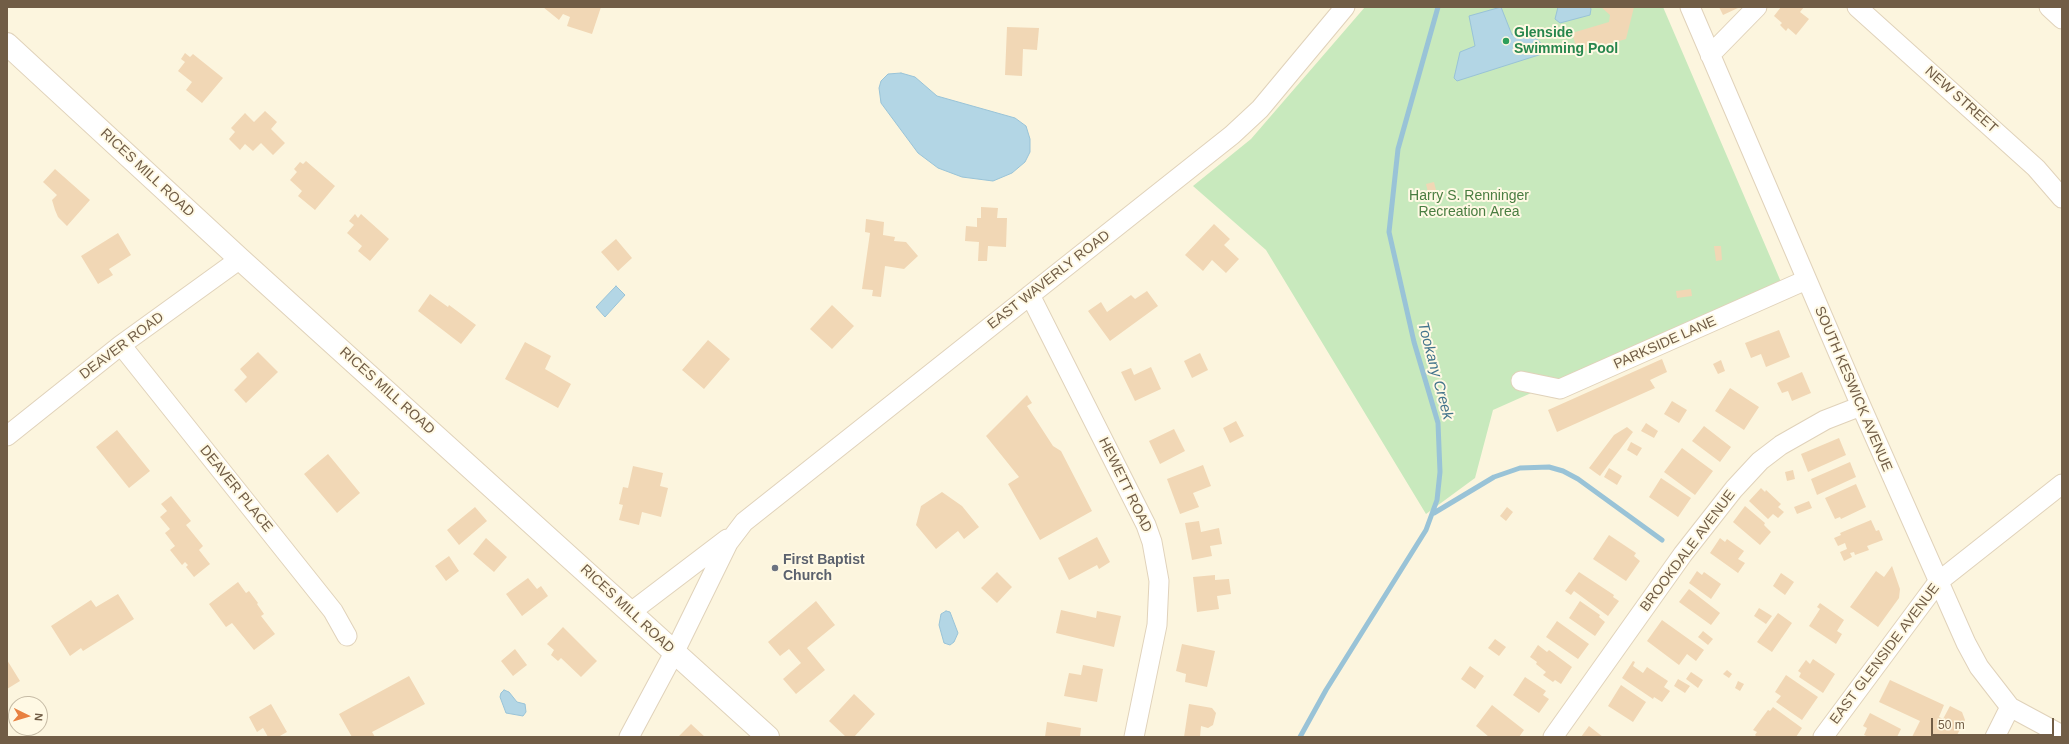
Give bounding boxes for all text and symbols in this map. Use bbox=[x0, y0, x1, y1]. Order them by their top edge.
place label: Glenside Swimming Pool bbox=[1514, 25, 1618, 58]
marker: Glenside Swimming Pool bbox=[1501, 36, 1511, 46]
street label: NEW STREET bbox=[1921, 63, 2001, 137]
street label: RICES MILL ROAD bbox=[97, 125, 197, 221]
park label: Harry S. Renninger Recreation Area bbox=[1409, 188, 1529, 220]
street label: EAST WAVERLY ROAD bbox=[984, 227, 1114, 333]
street label: SOUTH KESWICK AVENUE bbox=[1811, 304, 1895, 474]
street label: DEAVER ROAD bbox=[77, 309, 167, 383]
street label: PARKSIDE LANE bbox=[1611, 313, 1719, 373]
water label: Tookany Creek bbox=[1413, 320, 1457, 422]
street label: RICES MILL ROAD bbox=[336, 344, 438, 438]
street label: HEWETT ROAD bbox=[1095, 435, 1155, 535]
street label: DEAVER PLACE bbox=[196, 442, 276, 536]
street label: BROOKDALE AVENUE bbox=[1637, 487, 1739, 615]
place label: First Baptist Church bbox=[783, 552, 865, 584]
street label: RICES MILL ROAD bbox=[577, 561, 677, 657]
marker: First Baptist Church bbox=[770, 563, 780, 573]
street label: EAST GLENSIDE AVENUE bbox=[1827, 580, 1943, 728]
north arrow bbox=[8, 696, 48, 736]
scale bar bbox=[1933, 710, 2056, 736]
text: N bbox=[33, 712, 45, 721]
text: 50 m bbox=[1938, 718, 1965, 732]

